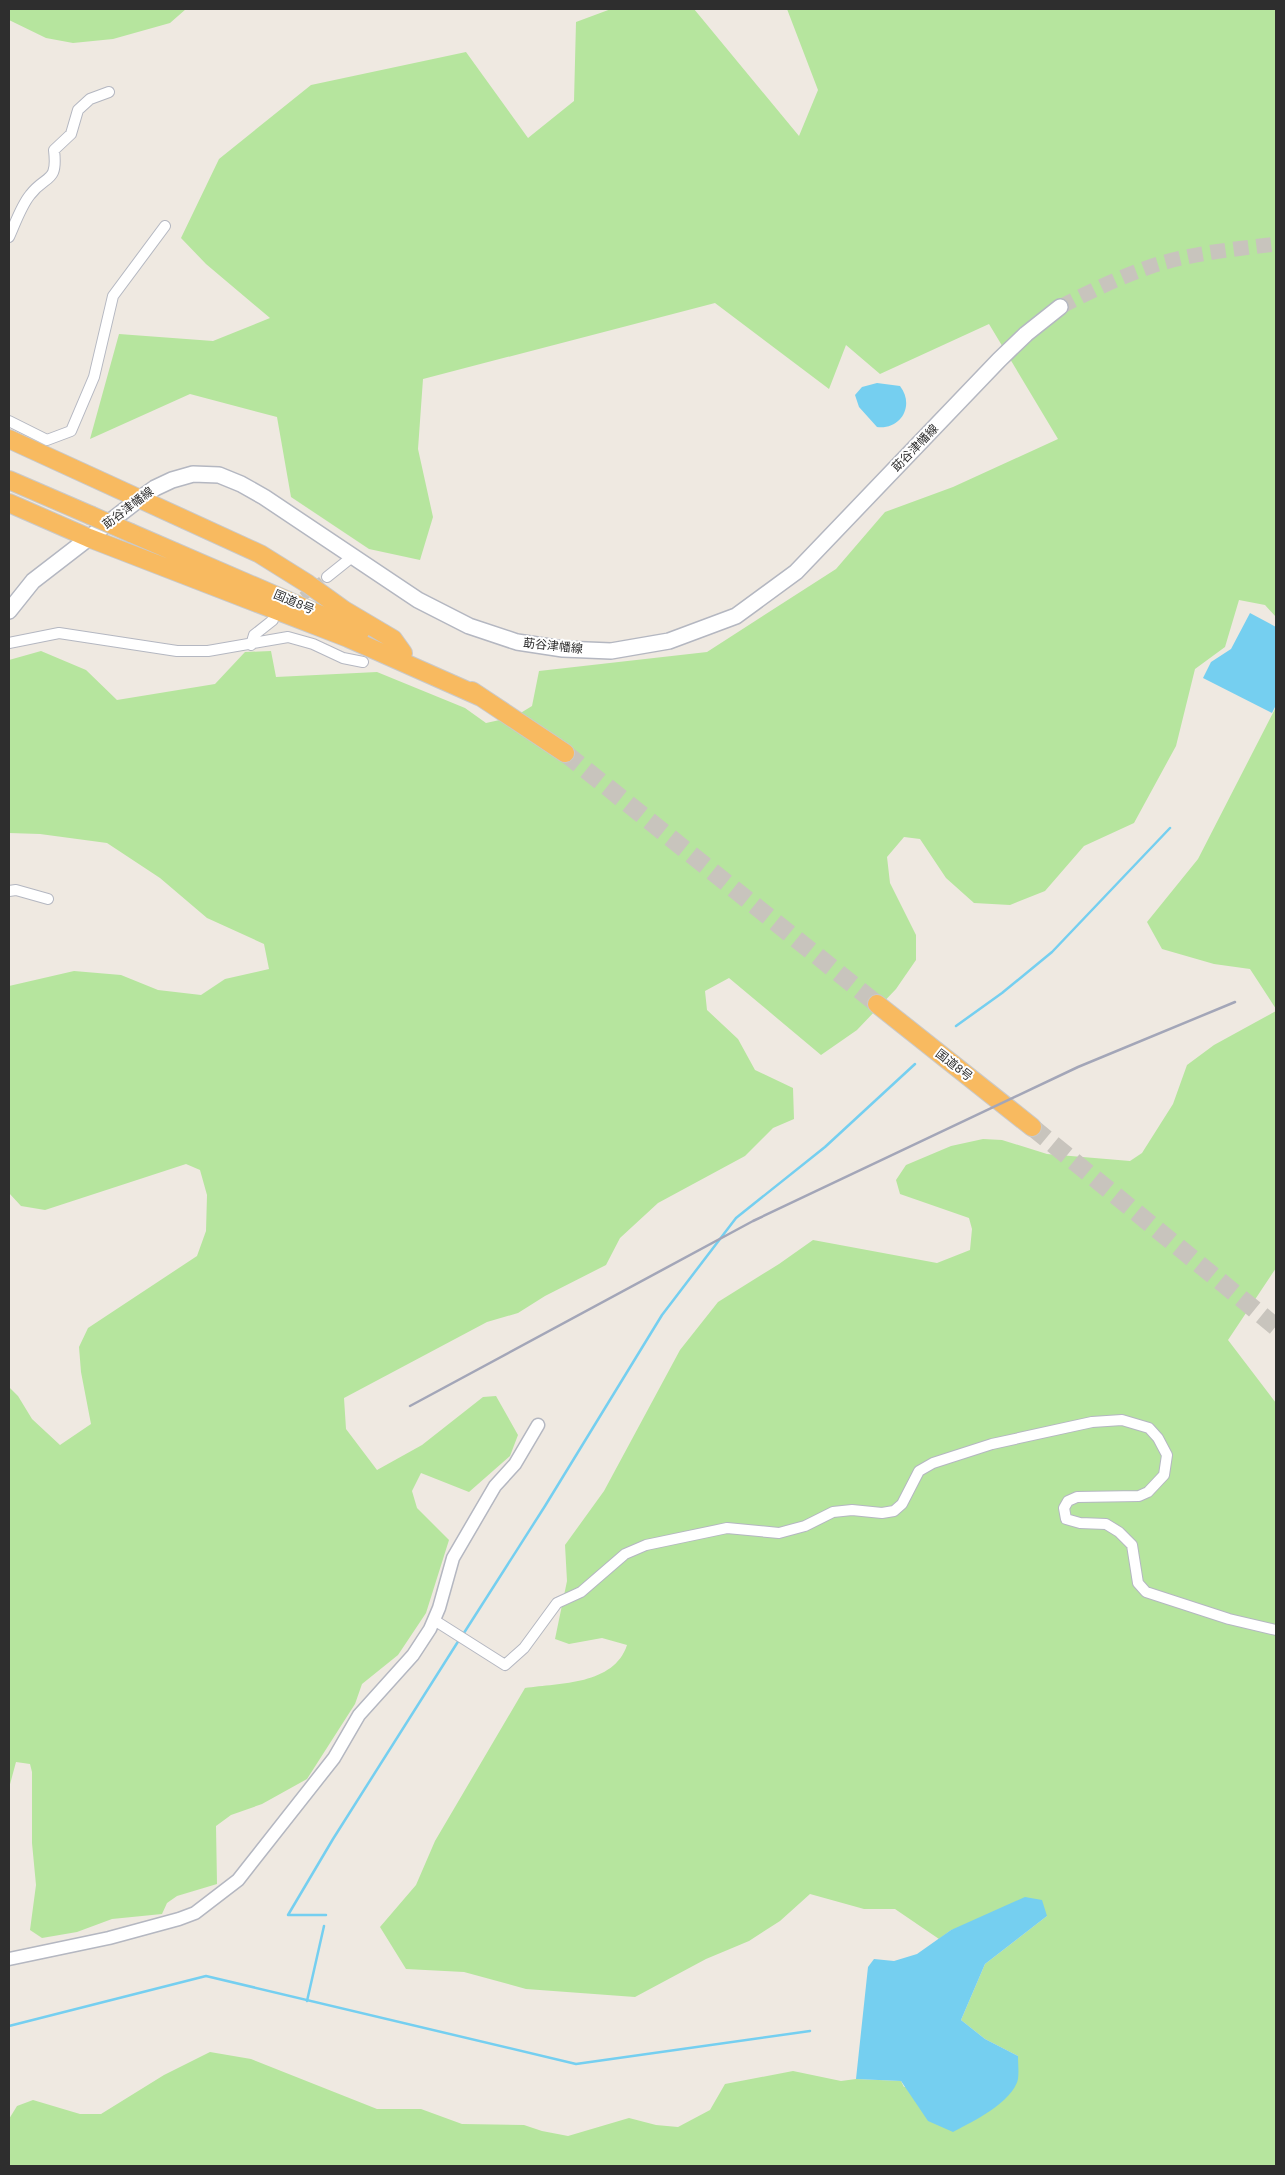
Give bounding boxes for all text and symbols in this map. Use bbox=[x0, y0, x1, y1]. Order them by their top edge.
street label: 莇谷津幡線 bbox=[889, 422, 941, 474]
street label: 莇谷津幡線 bbox=[100, 484, 156, 532]
street label: 国道8号 bbox=[272, 587, 316, 617]
street label: 莇谷津幡線 bbox=[522, 636, 584, 656]
street label: 国道8号 bbox=[933, 1046, 975, 1084]

